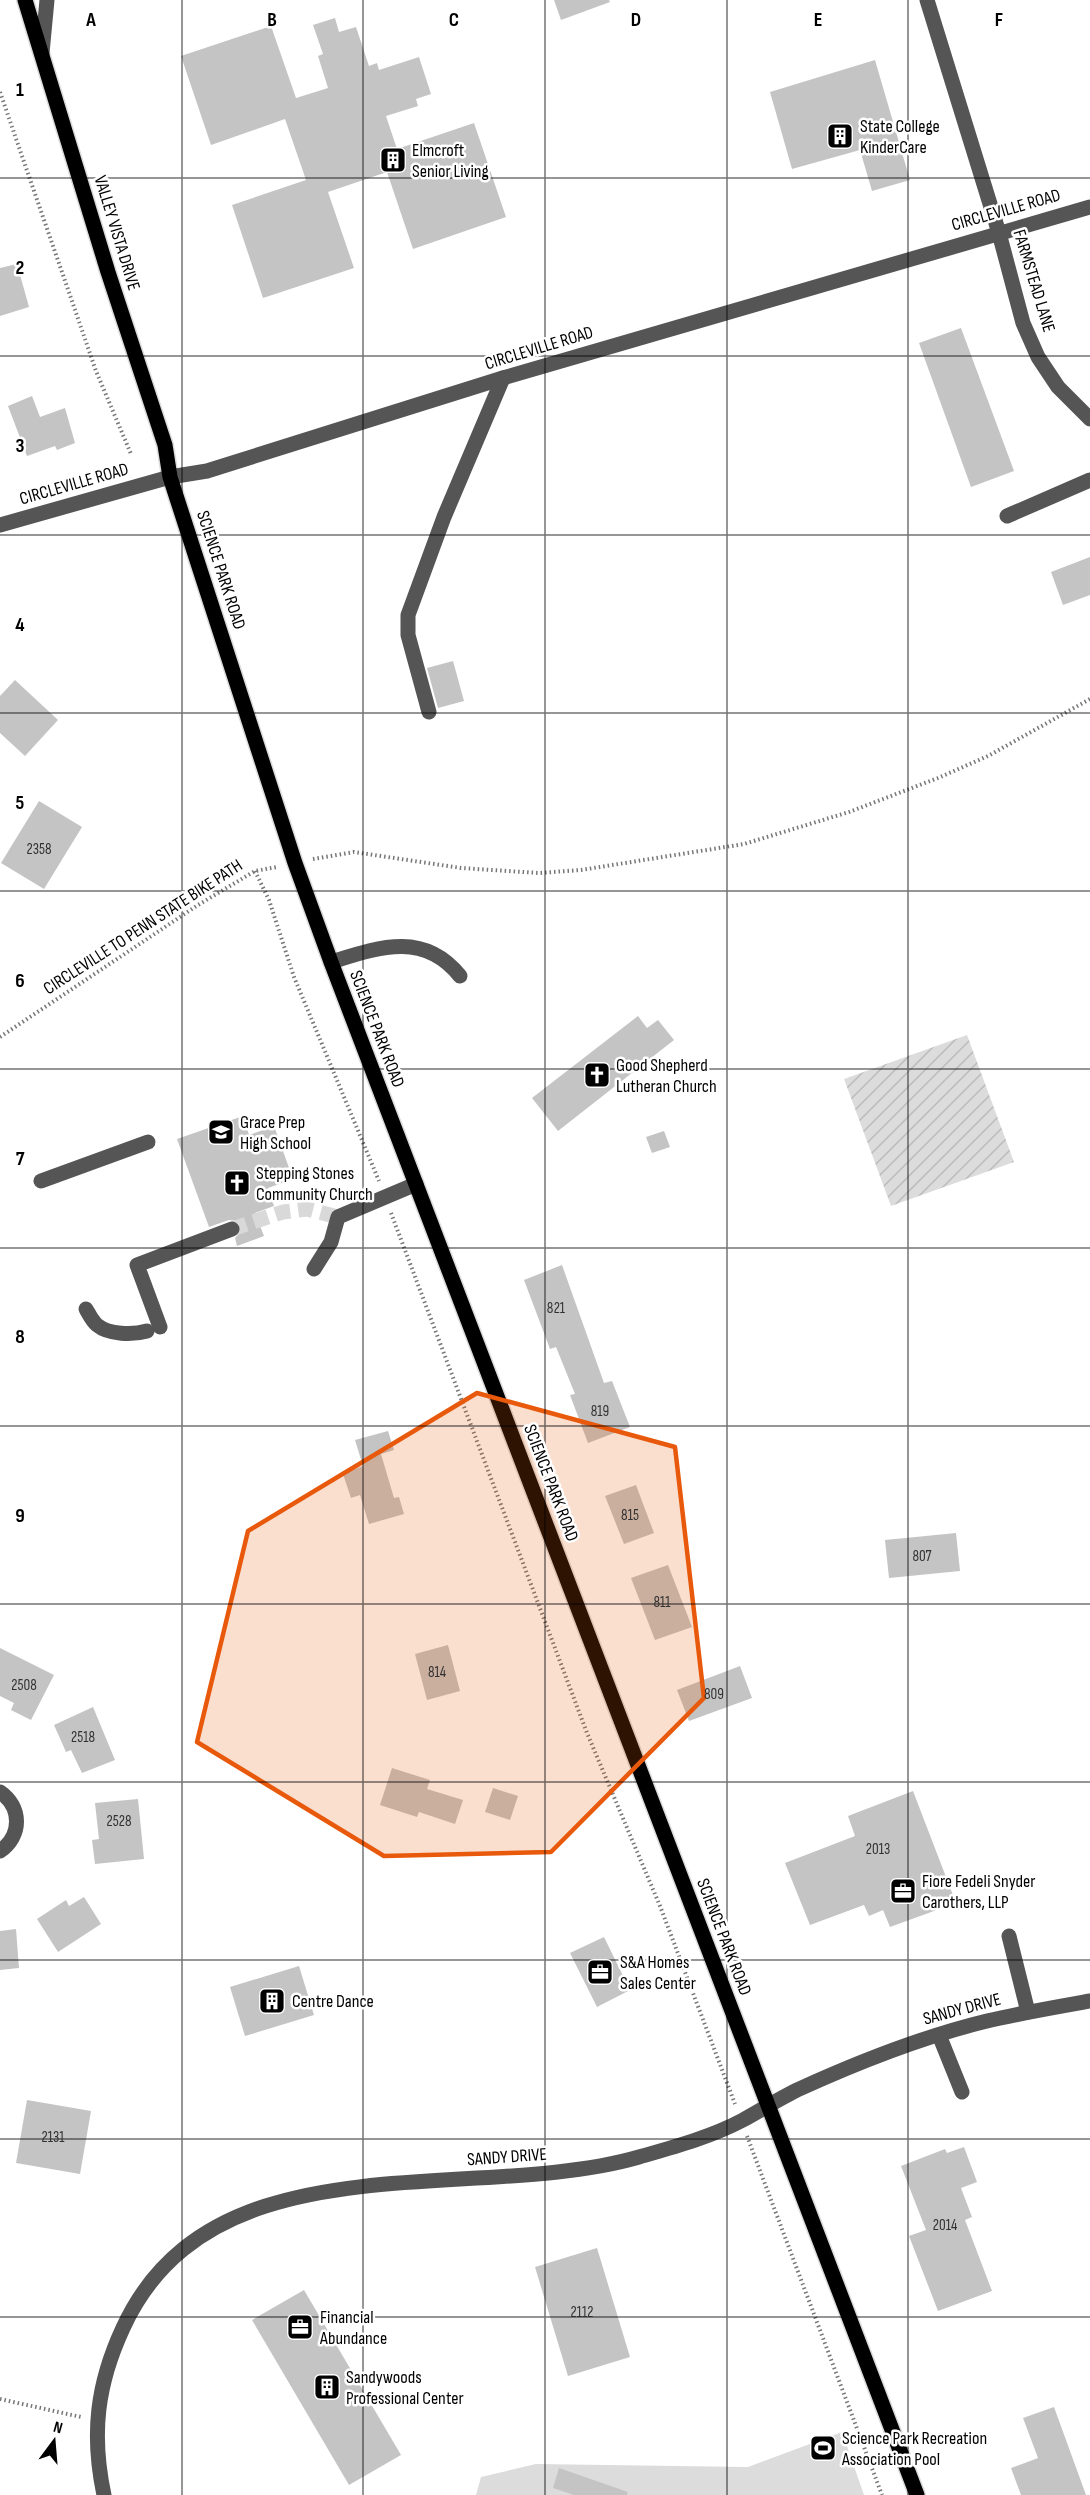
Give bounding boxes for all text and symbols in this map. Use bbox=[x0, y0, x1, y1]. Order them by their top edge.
text: A bbox=[85, 8, 96, 32]
text: B bbox=[267, 8, 277, 32]
text: C bbox=[449, 8, 459, 32]
text: D bbox=[631, 8, 641, 32]
text: E bbox=[814, 8, 822, 32]
text: F bbox=[995, 8, 1003, 32]
text: 1 bbox=[16, 78, 24, 102]
place label: State College KinderCare bbox=[860, 116, 940, 158]
building icon: State College KinderCare bbox=[825, 121, 855, 151]
place label: Elmcroft Senior Living bbox=[412, 140, 489, 182]
building icon: Elmcroft Senior Living bbox=[378, 145, 408, 175]
street label: VALLEY VISTA DRIVE bbox=[90, 173, 144, 293]
street label: CIRCLEVILLE ROAD bbox=[949, 184, 1063, 236]
street label: FARMSTEAD LANE bbox=[1008, 227, 1060, 335]
text: 2 bbox=[16, 256, 24, 280]
street label: CIRCLEVILLE ROAD bbox=[482, 322, 596, 374]
text: 3 bbox=[16, 434, 25, 458]
street label: CIRCLEVILLE ROAD bbox=[17, 458, 131, 510]
street label: SCIENCE PARK ROAD bbox=[192, 508, 250, 632]
text: 4 bbox=[15, 613, 25, 637]
text: 5 bbox=[16, 791, 25, 815]
house number: 2358 bbox=[26, 840, 52, 859]
street label: CIRCLEVILLE TO PENN STATE BIKE PATH bbox=[40, 855, 246, 999]
street label: SCIENCE PARK ROAD bbox=[345, 968, 409, 1090]
text: 6 bbox=[15, 969, 25, 993]
place label: Good Shepherd Lutheran Church bbox=[616, 1055, 717, 1097]
church icon: Good Shepherd Lutheran Church bbox=[582, 1060, 612, 1090]
place label: Grace Prep High School bbox=[240, 1112, 311, 1154]
school or university icon: Grace Prep High School bbox=[206, 1117, 236, 1147]
text: 7 bbox=[16, 1147, 25, 1171]
place label: Stepping Stones Community Church bbox=[256, 1163, 373, 1205]
church icon: Stepping Stones Community Church bbox=[222, 1168, 252, 1198]
house number: 821 bbox=[547, 1299, 566, 1318]
text: 8 bbox=[15, 1325, 25, 1349]
house number: 819 bbox=[591, 1402, 609, 1421]
street label: SCIENCE PARK ROAD bbox=[519, 1422, 583, 1544]
text: 9 bbox=[15, 1504, 25, 1528]
house number: 815 bbox=[621, 1506, 639, 1525]
house number: 807 bbox=[912, 1547, 932, 1566]
house number: 811 bbox=[653, 1593, 671, 1612]
house number: 814 bbox=[428, 1663, 446, 1682]
house number: 2508 bbox=[11, 1676, 37, 1695]
house number: 809 bbox=[704, 1685, 724, 1704]
house number: 2518 bbox=[71, 1728, 95, 1747]
house number: 2528 bbox=[107, 1812, 131, 1831]
house number: 2013 bbox=[866, 1840, 890, 1859]
place label: Fiore Fedeli Snyder Carothers, LLP bbox=[922, 1871, 1035, 1913]
street label: SCIENCE PARK ROAD bbox=[692, 1876, 756, 1998]
office icon: Fiore Fedeli Snyder Carothers, LLP bbox=[888, 1876, 918, 1906]
place label: S&A Homes Sales Center bbox=[620, 1952, 696, 1994]
office icon: S&A Homes Sales Center bbox=[585, 1957, 615, 1987]
building icon: Centre Dance bbox=[257, 1986, 287, 2016]
street label: SANDY DRIVE bbox=[921, 1989, 1003, 2029]
place label: Centre Dance bbox=[292, 1991, 374, 2012]
house number: 2131 bbox=[41, 2128, 65, 2147]
street label: SANDY DRIVE bbox=[466, 2144, 548, 2170]
house number: 2014 bbox=[933, 2216, 957, 2235]
house number: 2112 bbox=[570, 2303, 594, 2322]
place label: Financial Abundance bbox=[319, 2307, 387, 2349]
office icon: Financial Abundance bbox=[285, 2312, 315, 2342]
place label: Sandywoods Professional Center bbox=[346, 2367, 464, 2409]
building icon: Sandywoods Professional Center bbox=[312, 2372, 342, 2402]
north arrow bbox=[24, 2411, 84, 2471]
text: N bbox=[51, 2418, 64, 2438]
place label: Science Park Recreation Association Pool bbox=[841, 2428, 987, 2470]
sports icon: Science Park Recreation Association Pool bbox=[808, 2433, 838, 2463]

